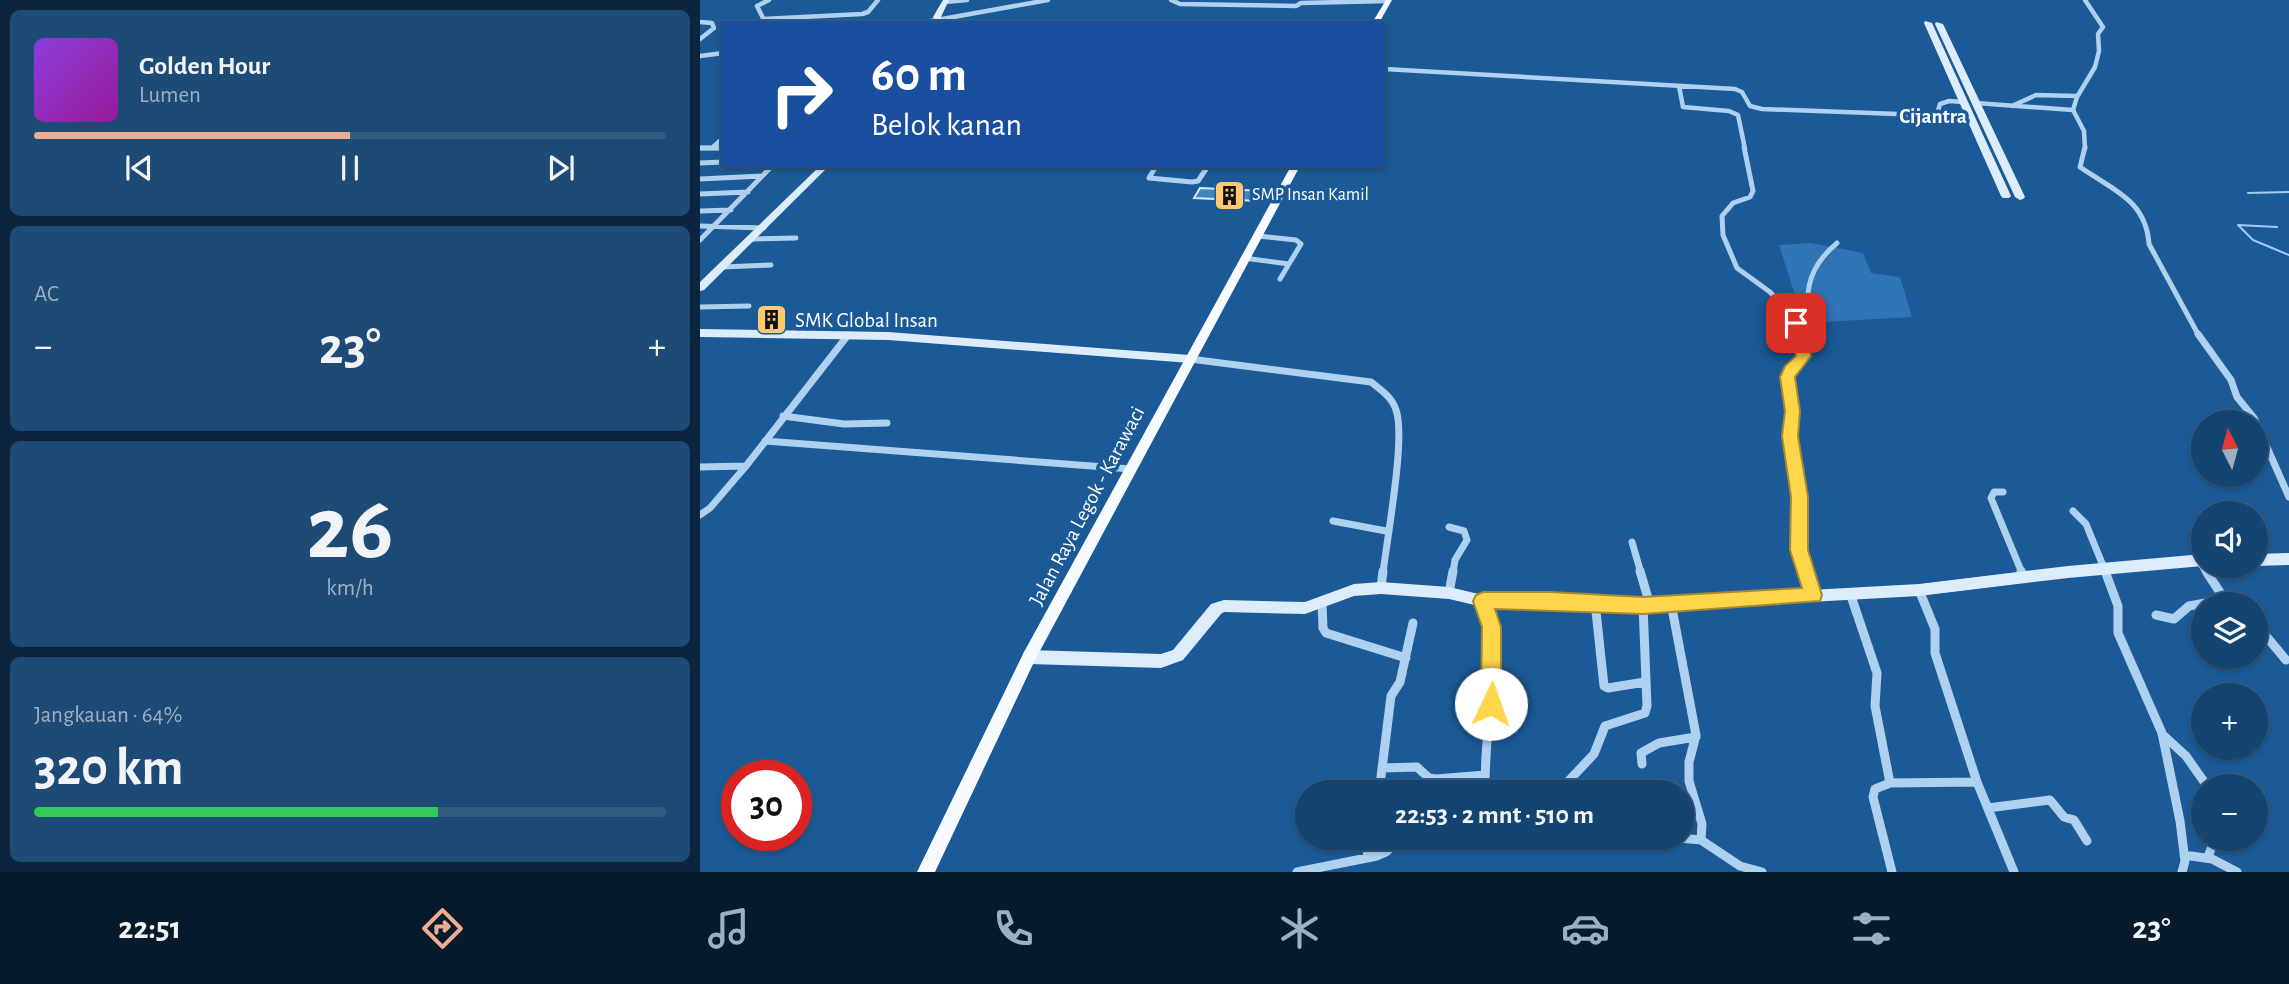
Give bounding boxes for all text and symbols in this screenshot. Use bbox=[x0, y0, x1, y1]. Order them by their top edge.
icon: right bbox=[756, 49, 847, 140]
text: 60 m bbox=[871, 51, 967, 100]
text: Golden Hour bbox=[139, 53, 270, 79]
text: Lumen bbox=[139, 84, 201, 107]
district label: Cijantra bbox=[1899, 106, 1967, 127]
text: Belok kanan bbox=[871, 109, 1022, 141]
icon: previous bbox=[120, 149, 158, 187]
icon: pause bbox=[331, 149, 369, 187]
icon: next bbox=[542, 149, 580, 187]
building icon: SMP Insan Kamil bbox=[1212, 178, 1246, 212]
place label: SMP Insan Kamil bbox=[1252, 186, 1369, 204]
text: AC bbox=[34, 283, 59, 306]
pin bbox=[1766, 293, 1826, 353]
building icon: SMK Global Insan bbox=[755, 303, 789, 337]
icon: arrive bbox=[1777, 304, 1815, 342]
place label: SMK Global Insan bbox=[795, 310, 938, 331]
text: 23° bbox=[319, 321, 381, 373]
text: − bbox=[34, 328, 52, 366]
text: + bbox=[648, 328, 666, 366]
street label: Jalan Raya Legok - Karawaci bbox=[1026, 403, 1148, 609]
north arrow bbox=[2191, 410, 2268, 486]
map controls bbox=[2191, 410, 2268, 851]
text: 26 bbox=[307, 484, 393, 575]
button: sound bbox=[2191, 501, 2268, 578]
text: km/h bbox=[326, 577, 374, 600]
button: layers bbox=[2191, 592, 2268, 669]
position arrow bbox=[1454, 667, 1528, 741]
button: + bbox=[2191, 683, 2268, 760]
text: Jangkauan · 64% bbox=[34, 704, 182, 727]
text: 320 km bbox=[34, 742, 184, 794]
speed limit sign: 30 bbox=[721, 760, 812, 851]
button: − bbox=[2191, 774, 2268, 851]
text: 22:53 · 2 mnt · 510 m bbox=[1395, 802, 1594, 828]
icon: directions bbox=[418, 904, 467, 953]
icon: music bbox=[704, 904, 753, 953]
icon: phone bbox=[989, 904, 1038, 953]
icon: climate bbox=[1275, 904, 1324, 953]
icon: car bbox=[1561, 904, 1610, 953]
icon: filters bbox=[1847, 904, 1896, 953]
text: 22:51 bbox=[118, 912, 181, 944]
text: 23° bbox=[2132, 912, 2171, 944]

